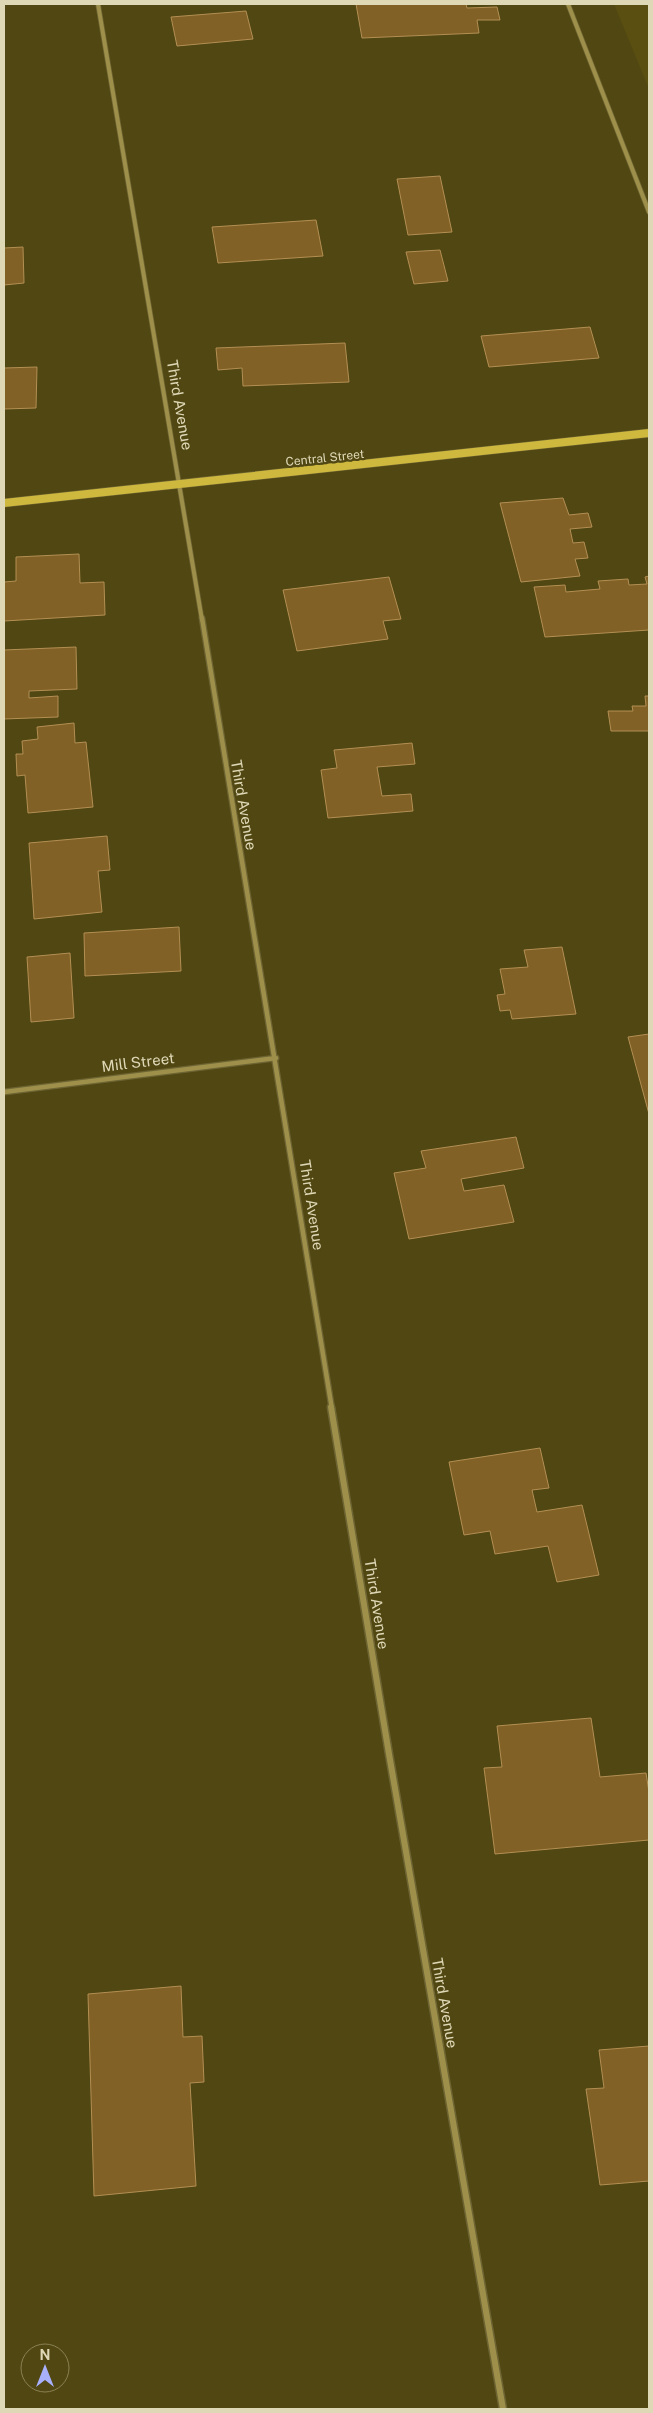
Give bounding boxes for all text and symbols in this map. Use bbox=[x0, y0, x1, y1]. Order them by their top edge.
street label: Third Avenue bbox=[164, 359, 196, 451]
street label: Central Street bbox=[285, 447, 365, 469]
street label: Third Avenue bbox=[228, 759, 260, 851]
street label: Mill Street bbox=[101, 1049, 176, 1075]
street label: Third Avenue bbox=[296, 1159, 328, 1251]
street label: Third Avenue bbox=[361, 1558, 393, 1650]
street label: Third Avenue bbox=[429, 1957, 461, 2049]
north arrow bbox=[20, 2343, 70, 2393]
text: N bbox=[40, 2347, 50, 2363]

